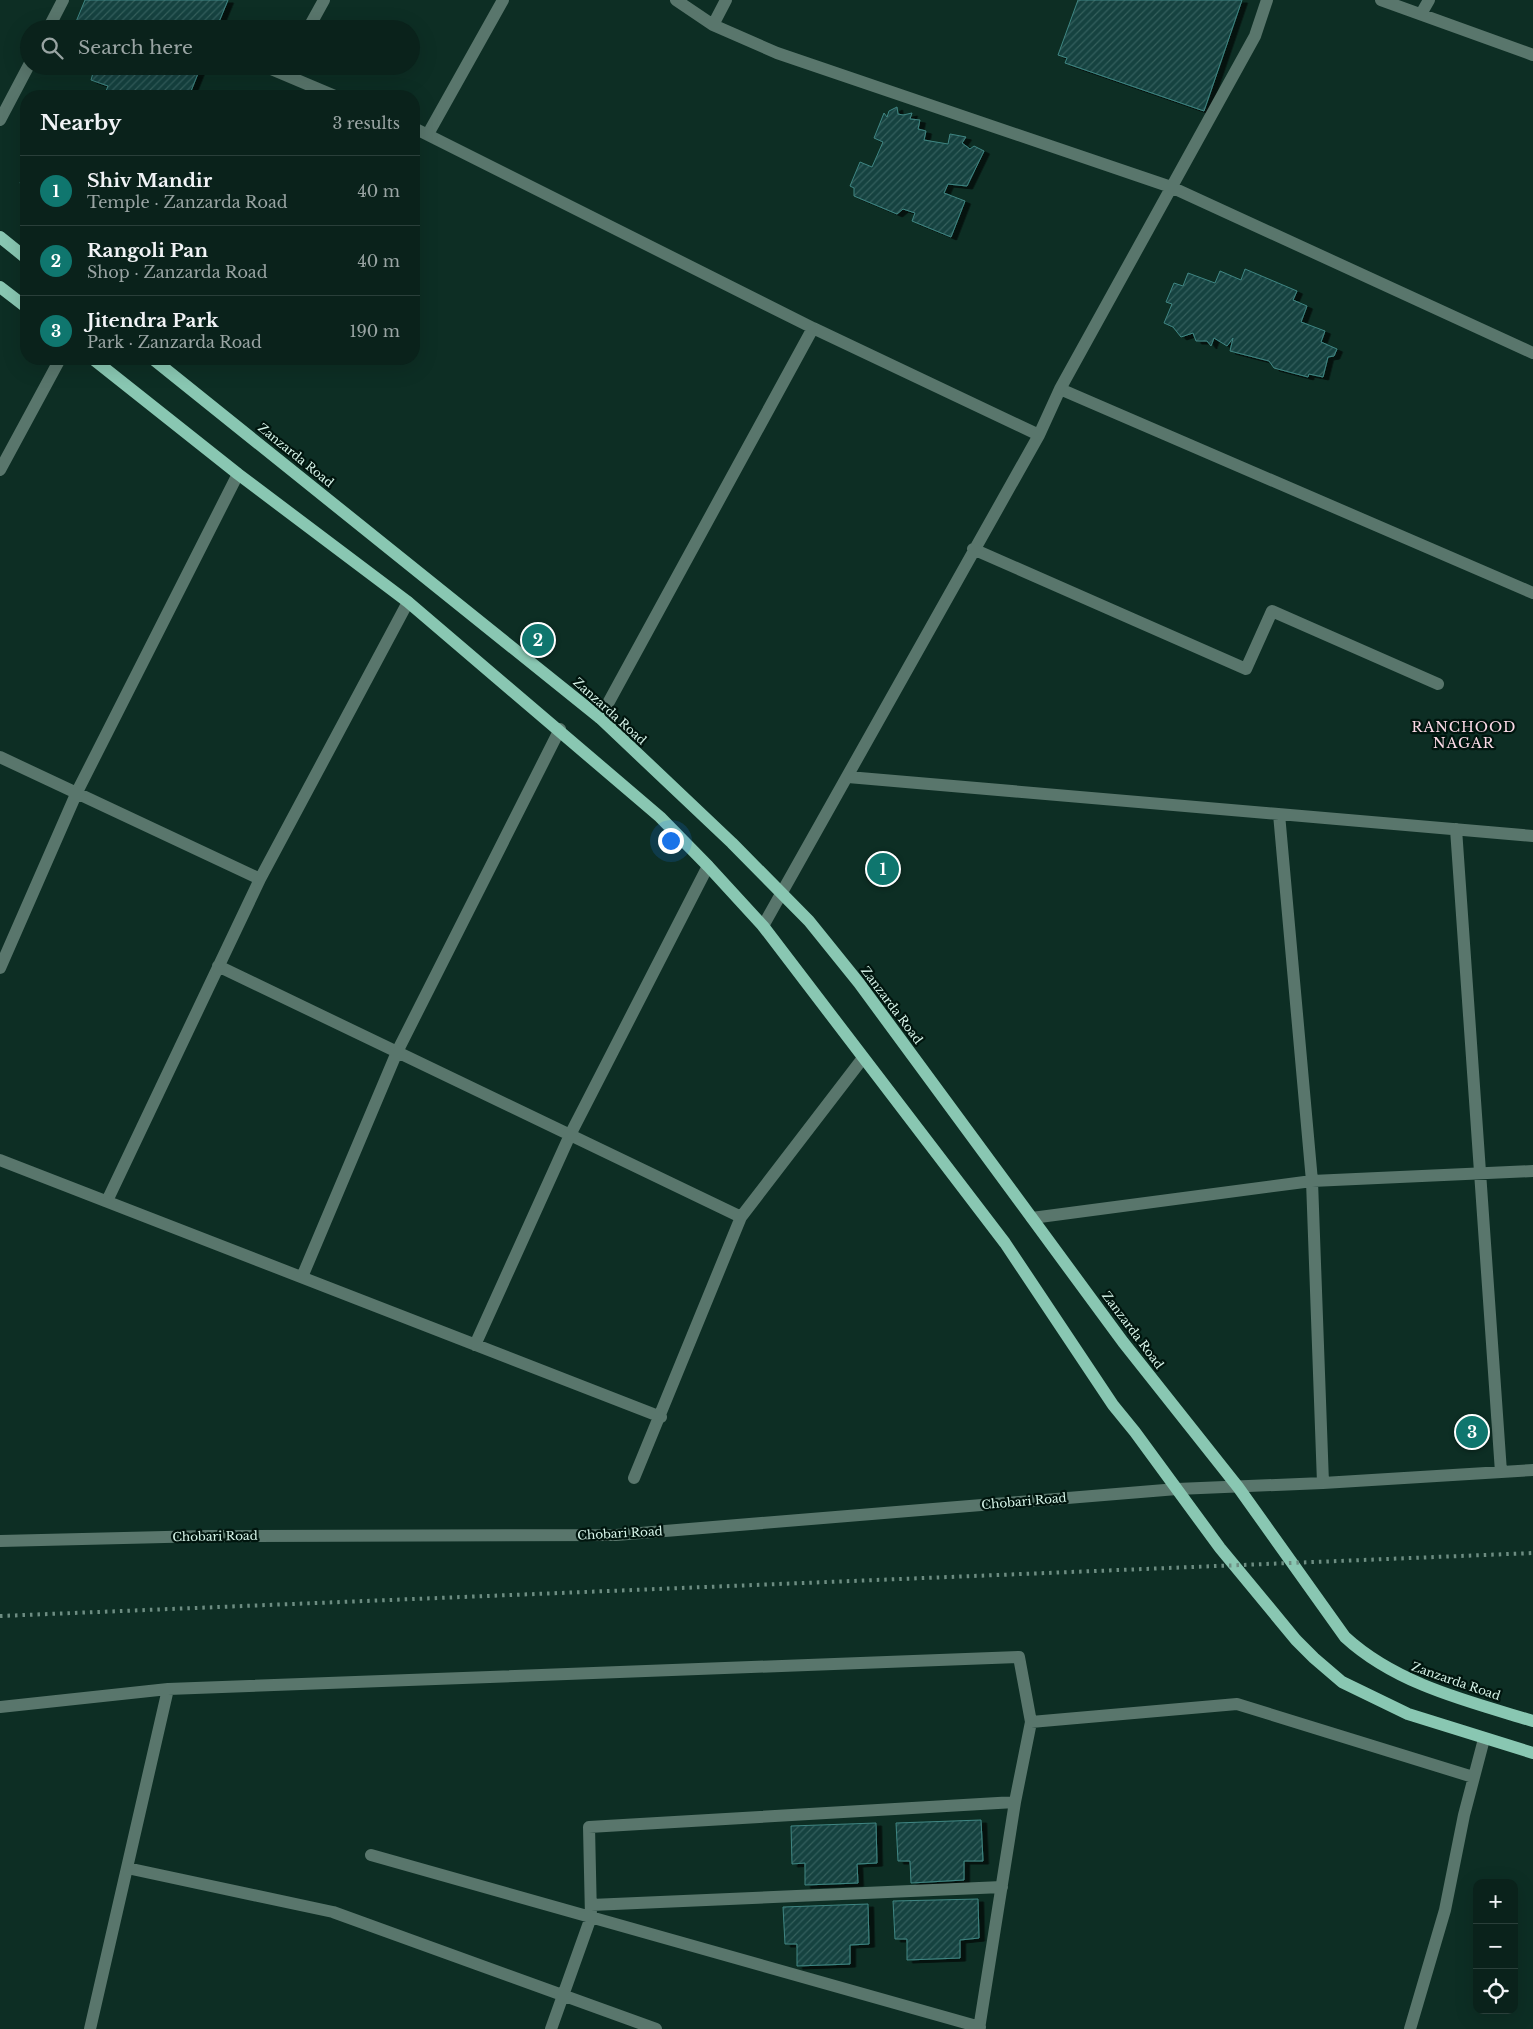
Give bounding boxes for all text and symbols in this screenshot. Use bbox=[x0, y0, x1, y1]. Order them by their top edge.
search box bbox=[20, 20, 420, 75]
icon: search bbox=[38, 34, 66, 62]
text: Search here bbox=[78, 36, 193, 59]
text: Nearby bbox=[40, 110, 121, 136]
text: 3 results bbox=[332, 113, 400, 133]
text: Shiv Mandir bbox=[87, 169, 212, 192]
text: 1 bbox=[53, 181, 59, 201]
text: 40 m bbox=[357, 181, 400, 201]
text: Temple · Zanzarda Road bbox=[87, 192, 288, 212]
text: Rangoli Pan bbox=[87, 239, 208, 262]
text: 2 bbox=[51, 251, 61, 271]
text: 40 m bbox=[357, 251, 400, 271]
text: Shop · Zanzarda Road bbox=[87, 262, 268, 282]
text: Jitendra Park bbox=[87, 309, 219, 332]
text: 3 bbox=[51, 321, 61, 341]
text: 190 m bbox=[349, 321, 400, 341]
text: Park · Zanzarda Road bbox=[87, 332, 262, 352]
street label: Zanzarda Road bbox=[255, 420, 337, 490]
pin: 2 bbox=[522, 621, 554, 659]
street label: Zanzarda Road bbox=[570, 674, 650, 748]
district label: RANCHOOD NAGAR bbox=[1412, 718, 1516, 752]
your location bbox=[658, 828, 684, 854]
pin: 1 bbox=[867, 850, 899, 888]
street label: Zanzarda Road bbox=[858, 963, 926, 1047]
street label: Zanzarda Road bbox=[1099, 1288, 1167, 1372]
pin: 3 bbox=[1456, 1413, 1488, 1451]
street label: Chobari Road bbox=[981, 1490, 1067, 1512]
street label: Chobari Road bbox=[577, 1523, 663, 1543]
street label: Chobari Road bbox=[172, 1528, 258, 1544]
street label: Zanzarda Road bbox=[1410, 1659, 1502, 1703]
map controls bbox=[1473, 1879, 1518, 2014]
button: + bbox=[1473, 1879, 1518, 1924]
button: − bbox=[1473, 1924, 1518, 1969]
button: locate bbox=[1473, 1969, 1518, 2014]

